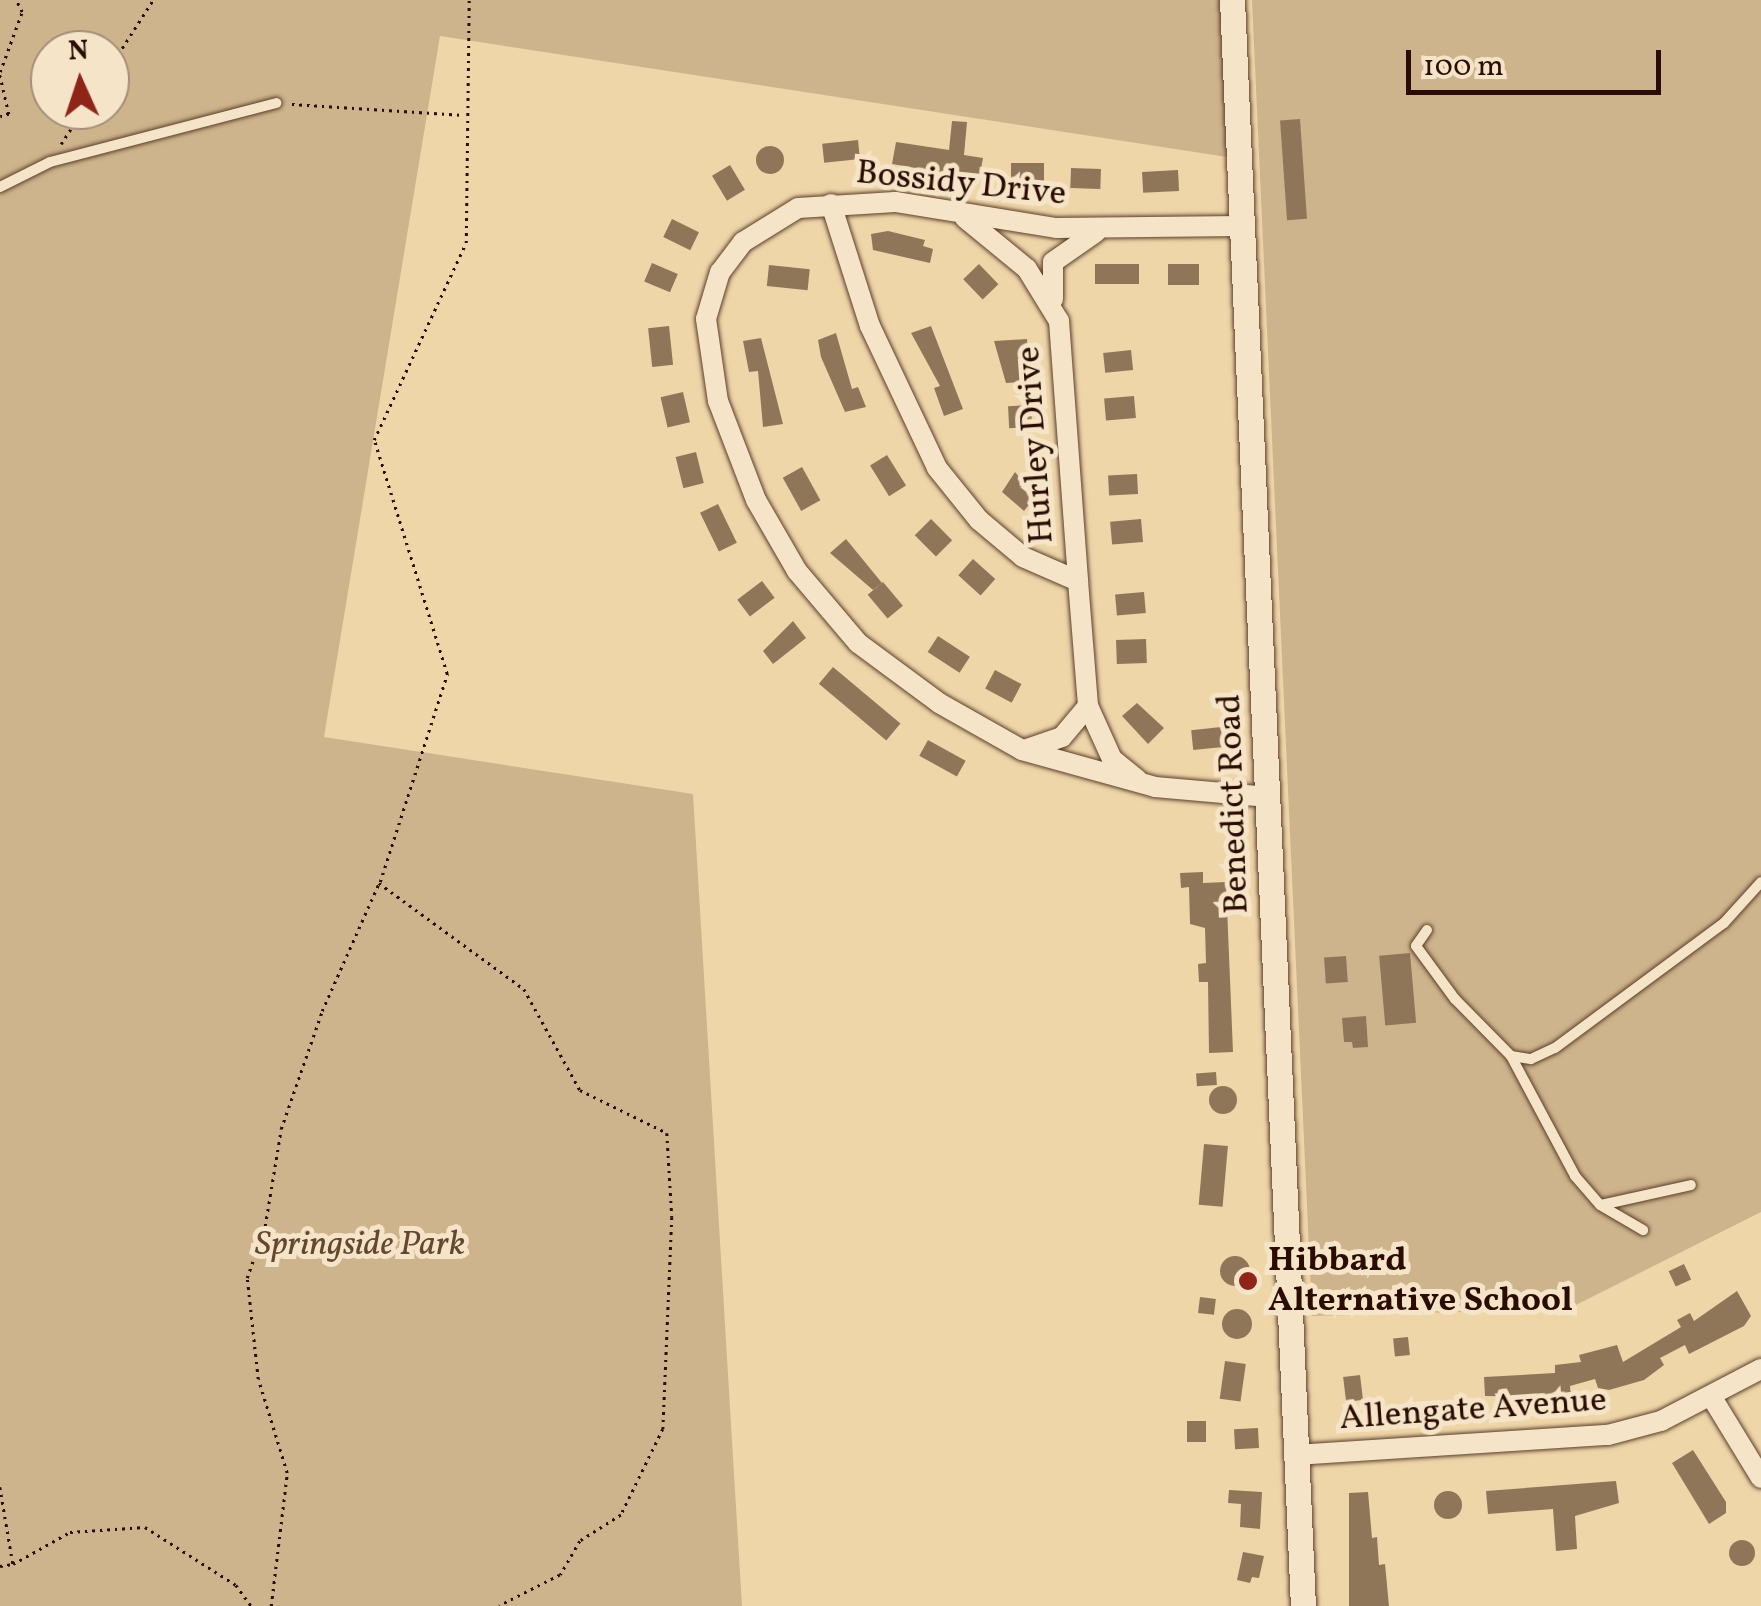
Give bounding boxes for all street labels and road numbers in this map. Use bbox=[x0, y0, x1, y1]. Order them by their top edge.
street label: Bossidy Drive bbox=[853, 152, 1069, 216]
street label: Hurley Drive bbox=[1008, 344, 1064, 546]
street label: Benedict Road bbox=[1209, 693, 1259, 915]
street label: Allengate Avenue bbox=[1338, 1380, 1608, 1440]

